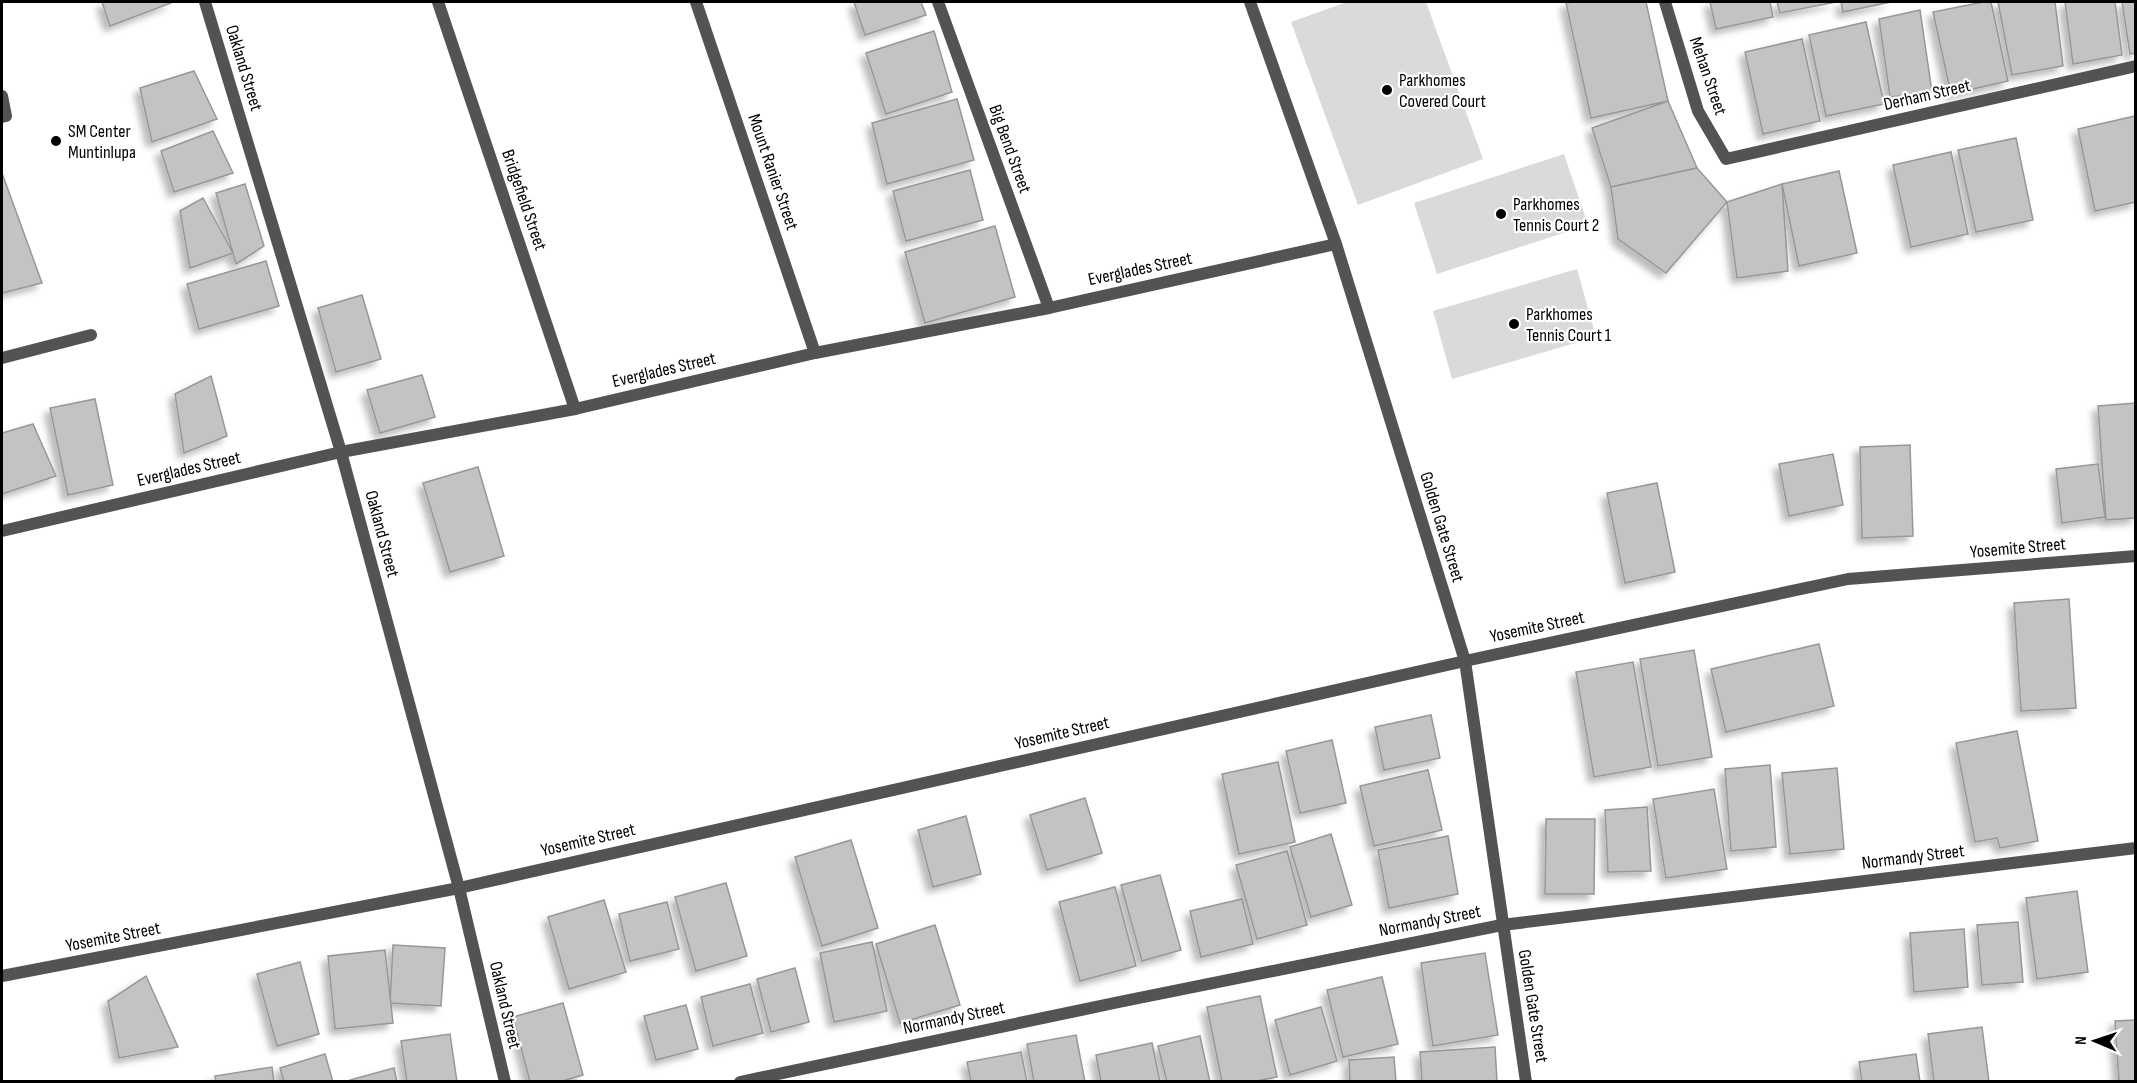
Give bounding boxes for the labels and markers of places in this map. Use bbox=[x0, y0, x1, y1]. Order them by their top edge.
place label: Parkhomes Covered Court bbox=[1399, 70, 1486, 112]
marker: Parkhomes Covered Court bbox=[1380, 83, 1394, 97]
place label: SM Center Muntinlupa bbox=[68, 121, 136, 163]
marker: SM Center Muntinlupa bbox=[49, 134, 63, 148]
place label: Parkhomes Tennis Court 2 bbox=[1513, 194, 1599, 236]
marker: Parkhomes Tennis Court 2 bbox=[1494, 207, 1508, 221]
place label: Parkhomes Tennis Court 1 bbox=[1526, 304, 1612, 346]
marker: Parkhomes Tennis Court 1 bbox=[1507, 317, 1521, 331]

